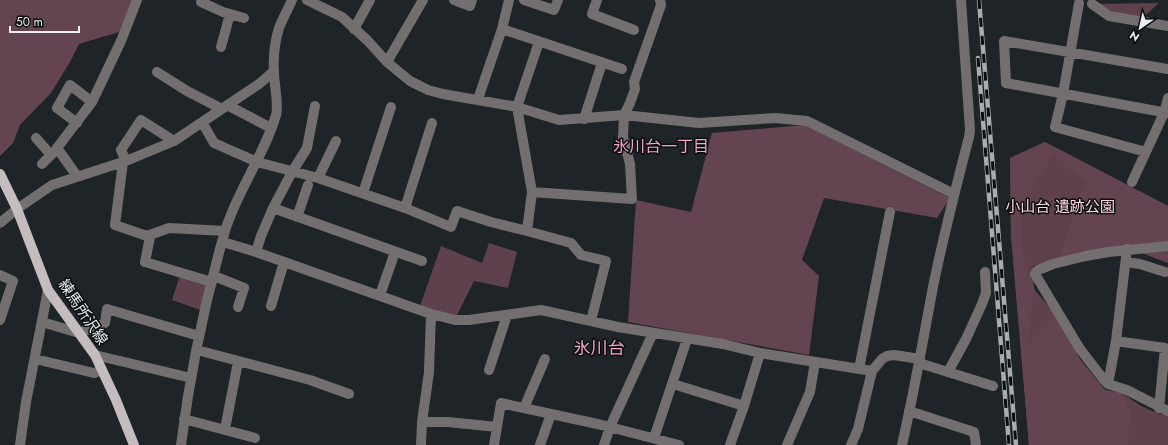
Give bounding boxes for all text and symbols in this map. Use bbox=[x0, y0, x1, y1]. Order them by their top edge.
scale bar bbox=[10, 8, 79, 34]
north arrow bbox=[1120, 8, 1160, 48]
text: 50 m bbox=[16, 13, 43, 31]
text: N bbox=[1126, 27, 1143, 45]
district label: 氷川台一丁目 bbox=[613, 135, 709, 158]
park label: 小山台 遺跡公園 bbox=[1005, 196, 1115, 218]
street label: 練馬所沢線 bbox=[53, 275, 113, 349]
district label: 氷川台 bbox=[574, 336, 625, 360]

